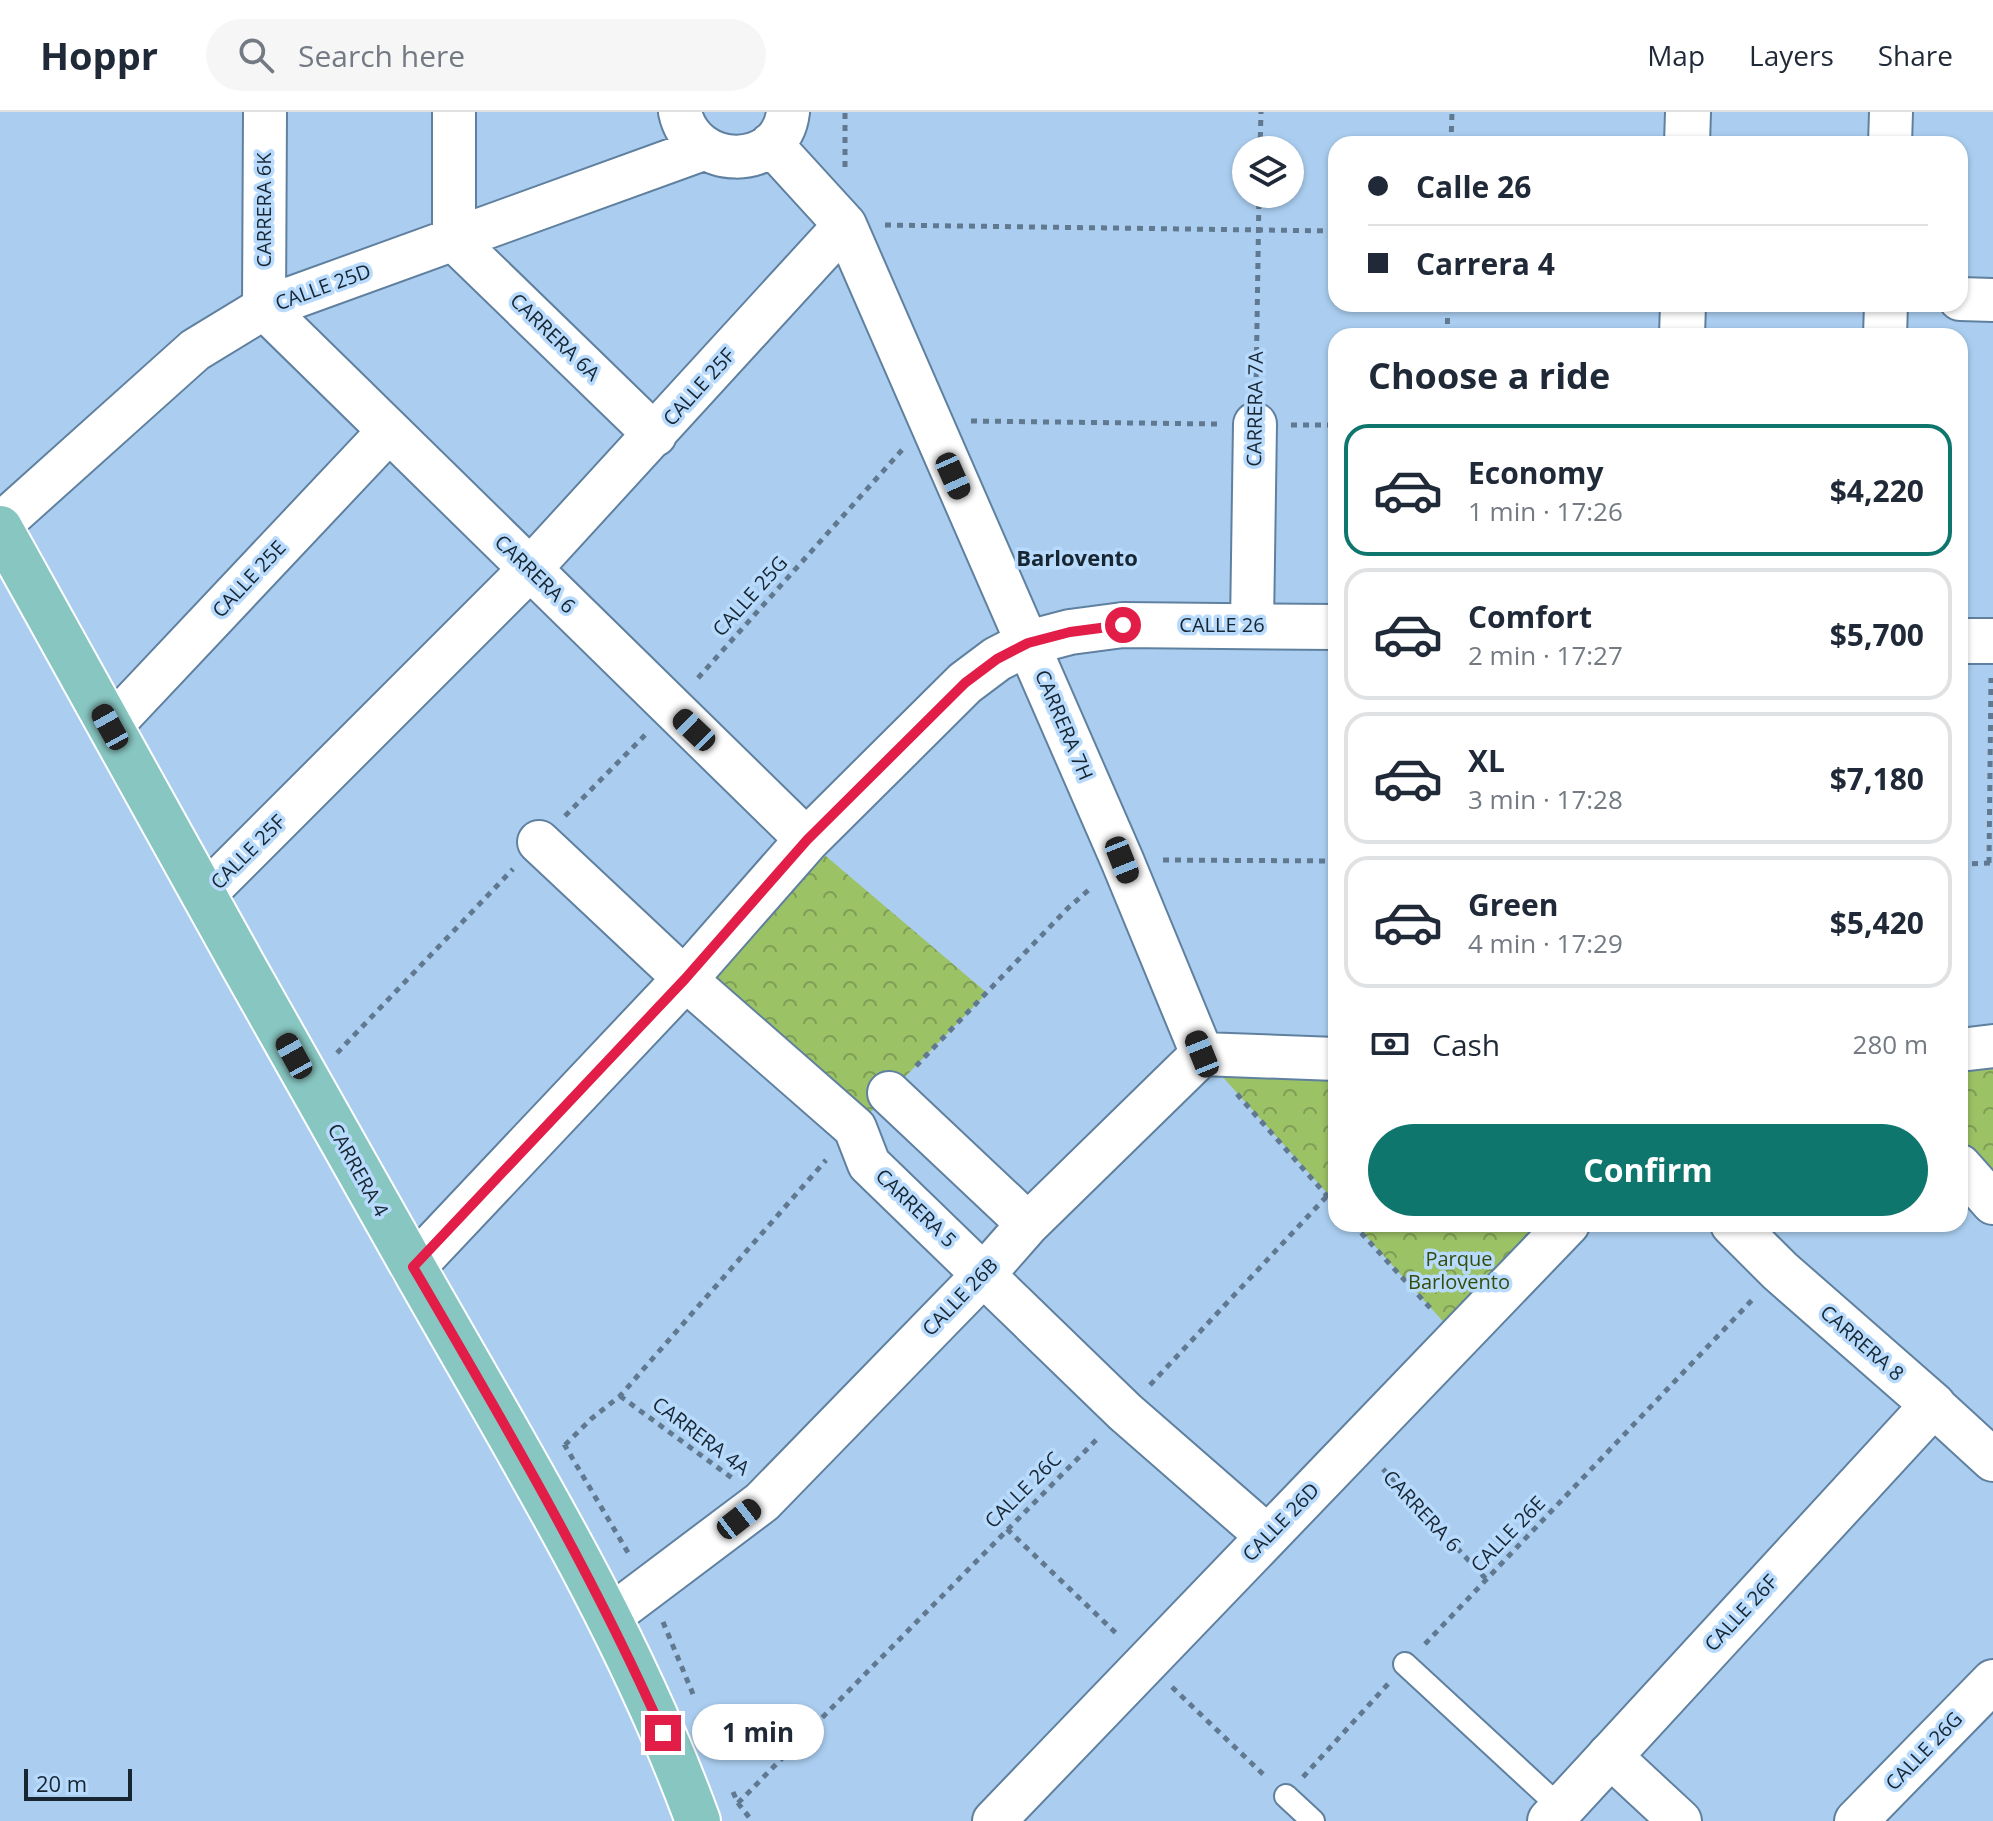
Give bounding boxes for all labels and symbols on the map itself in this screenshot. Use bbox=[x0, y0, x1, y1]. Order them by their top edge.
street label: CARRERA 6K bbox=[250, 152, 277, 267]
street label: CALLE 25D bbox=[271, 257, 374, 316]
street label: CARRERA 6A bbox=[504, 287, 606, 387]
street label: CALLE 25F bbox=[657, 342, 741, 431]
street label: CARRERA 7A bbox=[1240, 351, 1269, 467]
car bbox=[932, 449, 974, 503]
street label: CARRERA 6 bbox=[489, 528, 582, 619]
street label: CALLE 25E bbox=[206, 534, 291, 623]
district label: Barlovento bbox=[1016, 542, 1138, 572]
street label: CALLE 25G bbox=[706, 550, 793, 642]
route start bbox=[1105, 607, 1141, 643]
street label: CALLE 26 bbox=[1179, 611, 1265, 638]
street label: CARRERA 7H bbox=[1029, 665, 1100, 784]
car bbox=[88, 700, 132, 754]
car bbox=[668, 705, 720, 755]
street label: CALLE 25F bbox=[204, 808, 291, 895]
car bbox=[1102, 833, 1142, 887]
car bbox=[1182, 1027, 1222, 1081]
car bbox=[272, 1029, 316, 1083]
street label: CARRERA 4 bbox=[322, 1118, 395, 1222]
street label: CARRERA 5 bbox=[870, 1162, 963, 1253]
park label: Parque Barlovento bbox=[1408, 1245, 1510, 1295]
street label: CALLE 26B bbox=[916, 1252, 1003, 1341]
street label: CARRERA 8 bbox=[1815, 1299, 1910, 1386]
street label: CARRERA 4A bbox=[647, 1390, 756, 1481]
street label: CALLE 26C bbox=[978, 1445, 1067, 1534]
street label: CARRERA 6 bbox=[1377, 1464, 1467, 1557]
street label: CALLE 26D bbox=[1236, 1476, 1325, 1567]
street label: CALLE 26E bbox=[1464, 1490, 1551, 1578]
car bbox=[713, 1495, 765, 1543]
street label: CALLE 26F bbox=[1698, 1568, 1783, 1657]
callout: 1 min bbox=[691, 1705, 823, 1761]
street label: CALLE 26G bbox=[1879, 1705, 1968, 1796]
route end bbox=[645, 1715, 681, 1751]
scale bar bbox=[24, 1765, 132, 1801]

